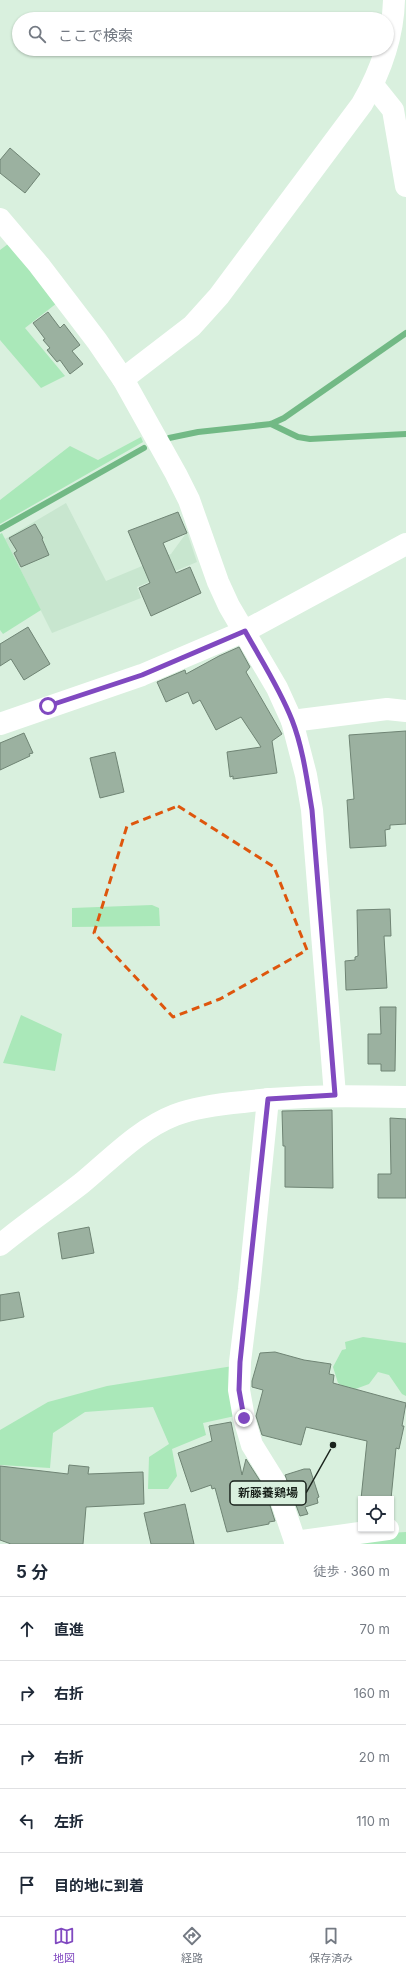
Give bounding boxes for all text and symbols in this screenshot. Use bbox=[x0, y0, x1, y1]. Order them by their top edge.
search box bbox=[12, 12, 394, 56]
icon: search bbox=[26, 23, 48, 45]
text: ここで検索 bbox=[58, 26, 133, 45]
route start bbox=[39, 697, 57, 715]
route end bbox=[235, 1409, 253, 1427]
callout: 新藤養鶏場 bbox=[230, 1481, 306, 1505]
text: 新藤養鶏場 bbox=[238, 1485, 298, 1500]
map controls bbox=[358, 1496, 394, 1532]
button: locate bbox=[358, 1496, 394, 1532]
text: 5 分 bbox=[16, 1562, 48, 1582]
text: 徒歩 · 360 m bbox=[314, 1563, 390, 1579]
icon: ahead bbox=[16, 1618, 38, 1640]
text: 直進 bbox=[54, 1620, 84, 1639]
text: 70 m bbox=[360, 1621, 390, 1637]
icon: right bbox=[16, 1682, 38, 1704]
text: 右折 bbox=[54, 1684, 84, 1703]
text: 160 m bbox=[353, 1685, 390, 1701]
icon: right bbox=[16, 1746, 38, 1768]
text: 右折 bbox=[54, 1748, 84, 1767]
text: 20 m bbox=[359, 1749, 390, 1765]
icon: left bbox=[16, 1810, 38, 1832]
text: 左折 bbox=[54, 1812, 84, 1831]
text: 110 m bbox=[356, 1813, 390, 1829]
icon: arrive bbox=[16, 1874, 38, 1896]
text: 目的地に到着 bbox=[54, 1876, 144, 1895]
tab: 地図 bbox=[53, 1925, 75, 1965]
tab: 経路 bbox=[181, 1925, 203, 1965]
tab: 保存済み bbox=[309, 1925, 353, 1965]

